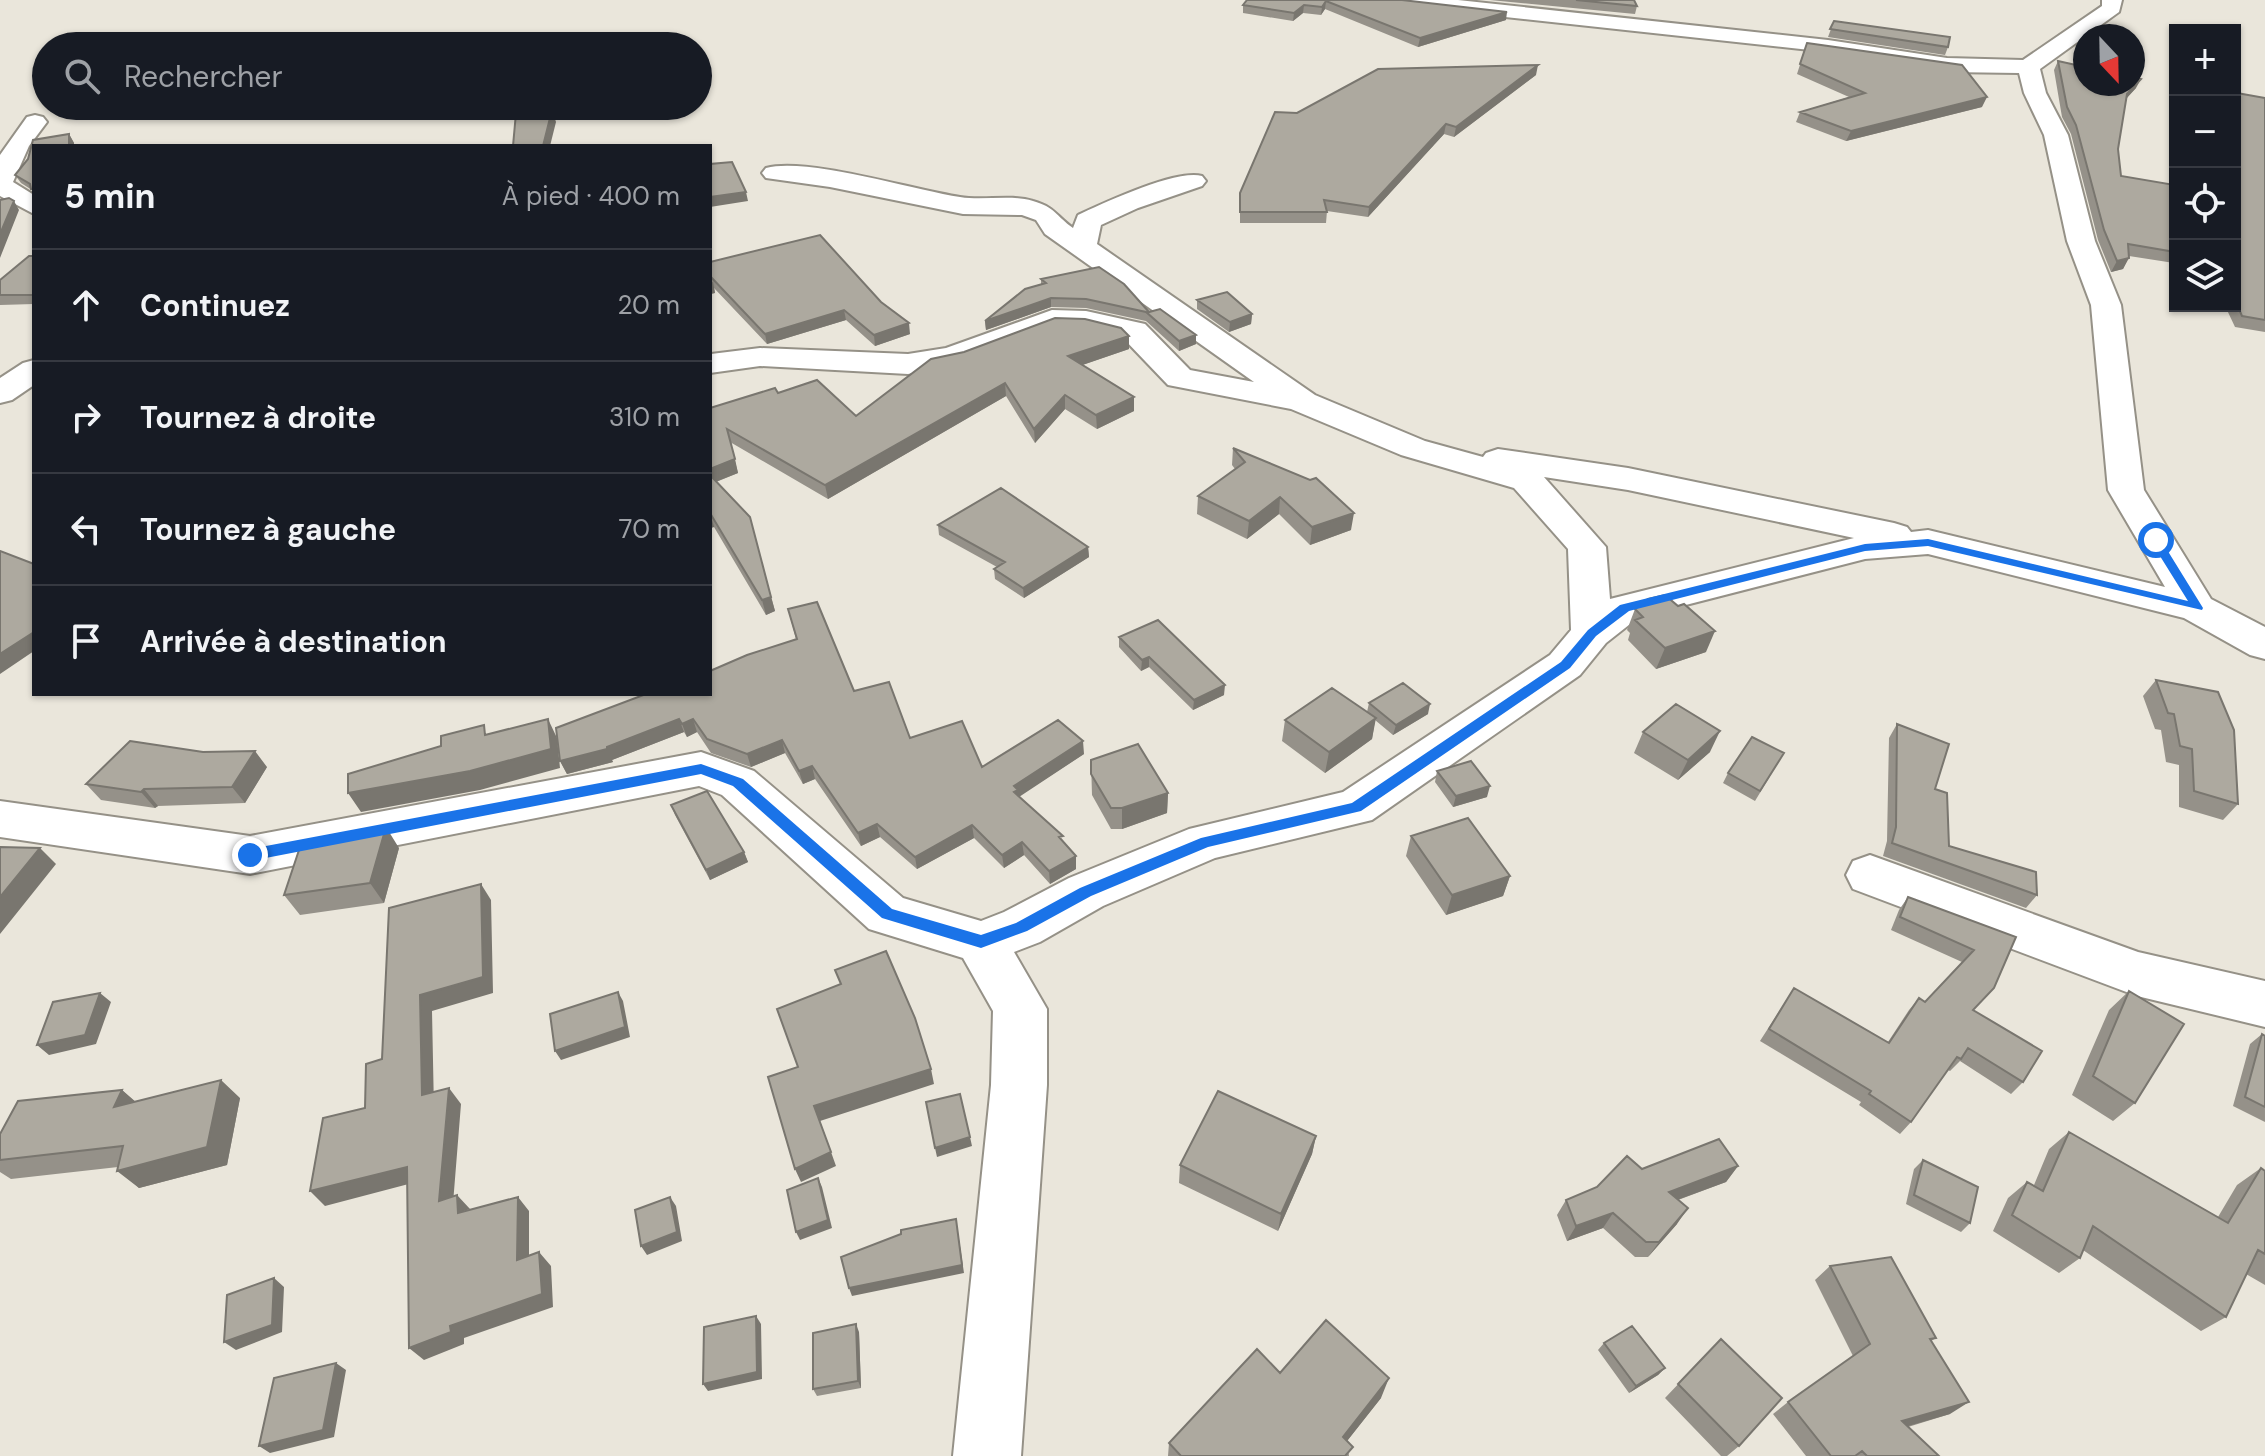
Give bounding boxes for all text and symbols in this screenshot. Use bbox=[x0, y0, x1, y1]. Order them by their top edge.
north arrow bbox=[2073, 24, 2145, 96]
map controls bbox=[2169, 24, 2241, 312]
button: + bbox=[2169, 24, 2241, 96]
search box bbox=[32, 32, 712, 120]
icon: search bbox=[60, 54, 104, 98]
text: Rechercher bbox=[124, 57, 283, 96]
button: − bbox=[2169, 96, 2241, 168]
button: locate bbox=[2169, 168, 2241, 240]
text: 5 min bbox=[64, 174, 155, 219]
text: À pied · 400 m bbox=[502, 179, 680, 213]
button: layers bbox=[2169, 240, 2241, 312]
icon: ahead bbox=[64, 283, 108, 327]
text: Continuez bbox=[140, 286, 290, 325]
text: 20 m bbox=[617, 288, 680, 322]
icon: right bbox=[64, 395, 108, 439]
text: Tournez à droite bbox=[140, 398, 376, 437]
text: 310 m bbox=[609, 400, 680, 434]
icon: left bbox=[64, 507, 108, 551]
text: Tournez à gauche bbox=[140, 510, 396, 549]
text: 70 m bbox=[619, 512, 680, 546]
route start bbox=[2138, 522, 2174, 558]
icon: arrive bbox=[64, 619, 108, 663]
text: Arrivée à destination bbox=[140, 622, 446, 661]
route end bbox=[232, 837, 268, 873]

